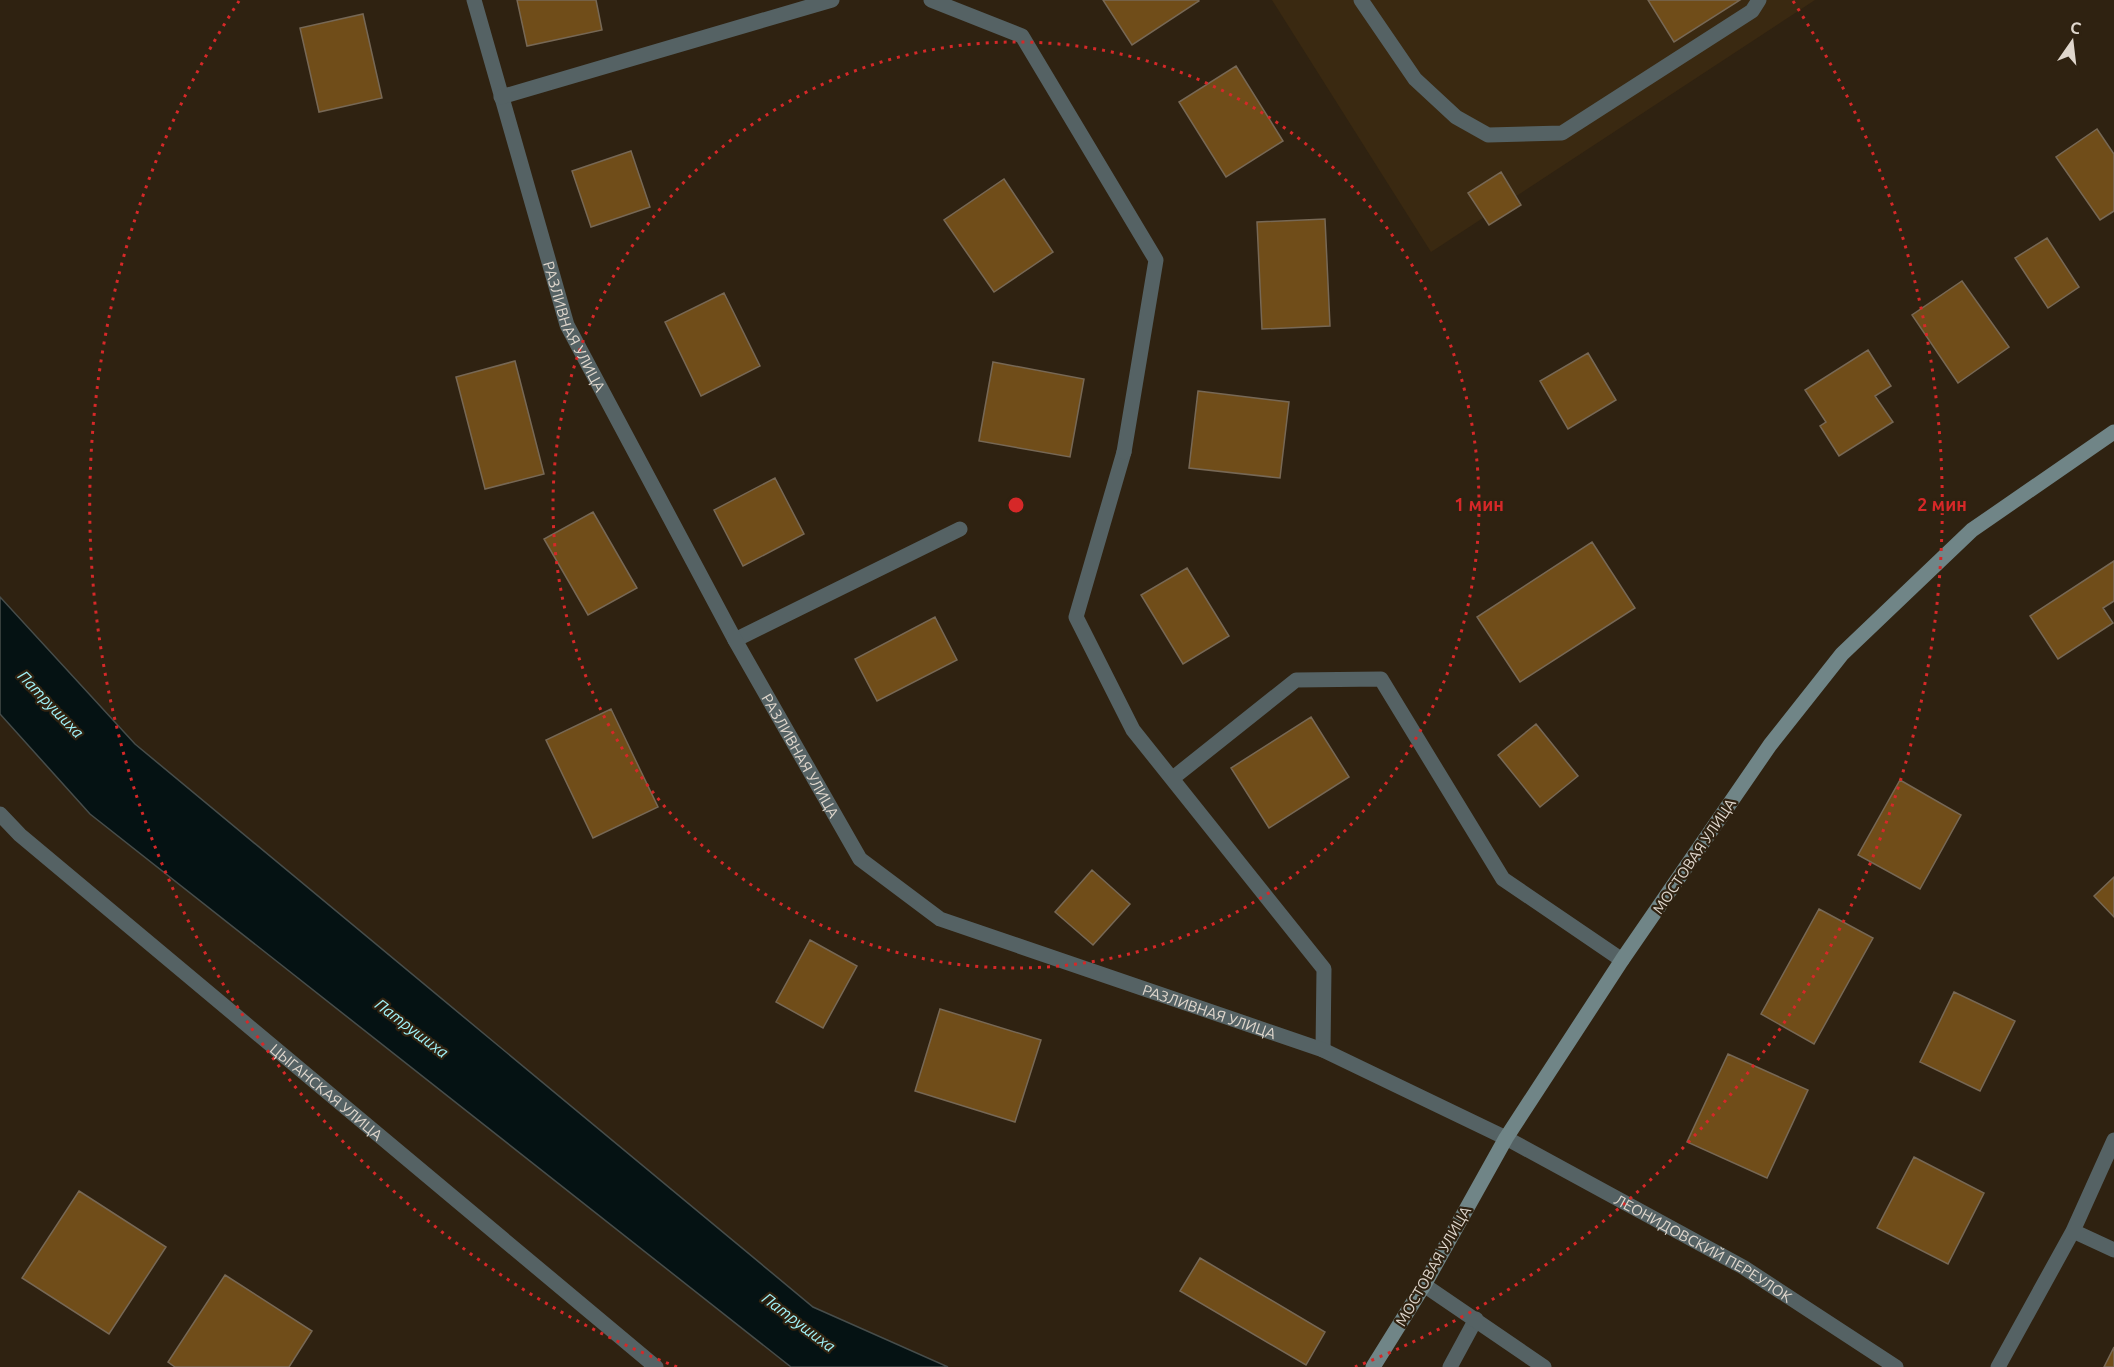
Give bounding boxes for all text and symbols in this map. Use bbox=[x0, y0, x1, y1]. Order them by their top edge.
north arrow bbox=[2042, 12, 2102, 72]
text: С bbox=[2068, 17, 2083, 37]
street label: РАЗЛИВНАЯ УЛИЦА bbox=[541, 259, 609, 395]
text: 1 мин bbox=[1454, 494, 1504, 514]
text: 2 мин bbox=[1917, 494, 1967, 514]
centre of rings bbox=[1006, 495, 1026, 515]
water label: Патрушиха bbox=[14, 667, 88, 742]
street label: РАЗЛИВНАЯ УЛИЦА bbox=[759, 690, 843, 821]
street label: МОСТОВАЯ УЛИЦА bbox=[1649, 795, 1739, 917]
street label: РАЗЛИВНАЯ УЛИЦА bbox=[1140, 980, 1279, 1042]
water label: Патрушиха bbox=[372, 995, 452, 1061]
street label: ЦЫГАНСКАЯ УЛИЦА bbox=[267, 1040, 387, 1144]
street label: ЛЕОНИДОВСКИЙ ПЕРЕУЛОК bbox=[1612, 1190, 1795, 1305]
street label: МОСТОВАЯ УЛИЦА bbox=[1392, 1203, 1474, 1329]
water label: Патрушиха bbox=[759, 1289, 839, 1355]

